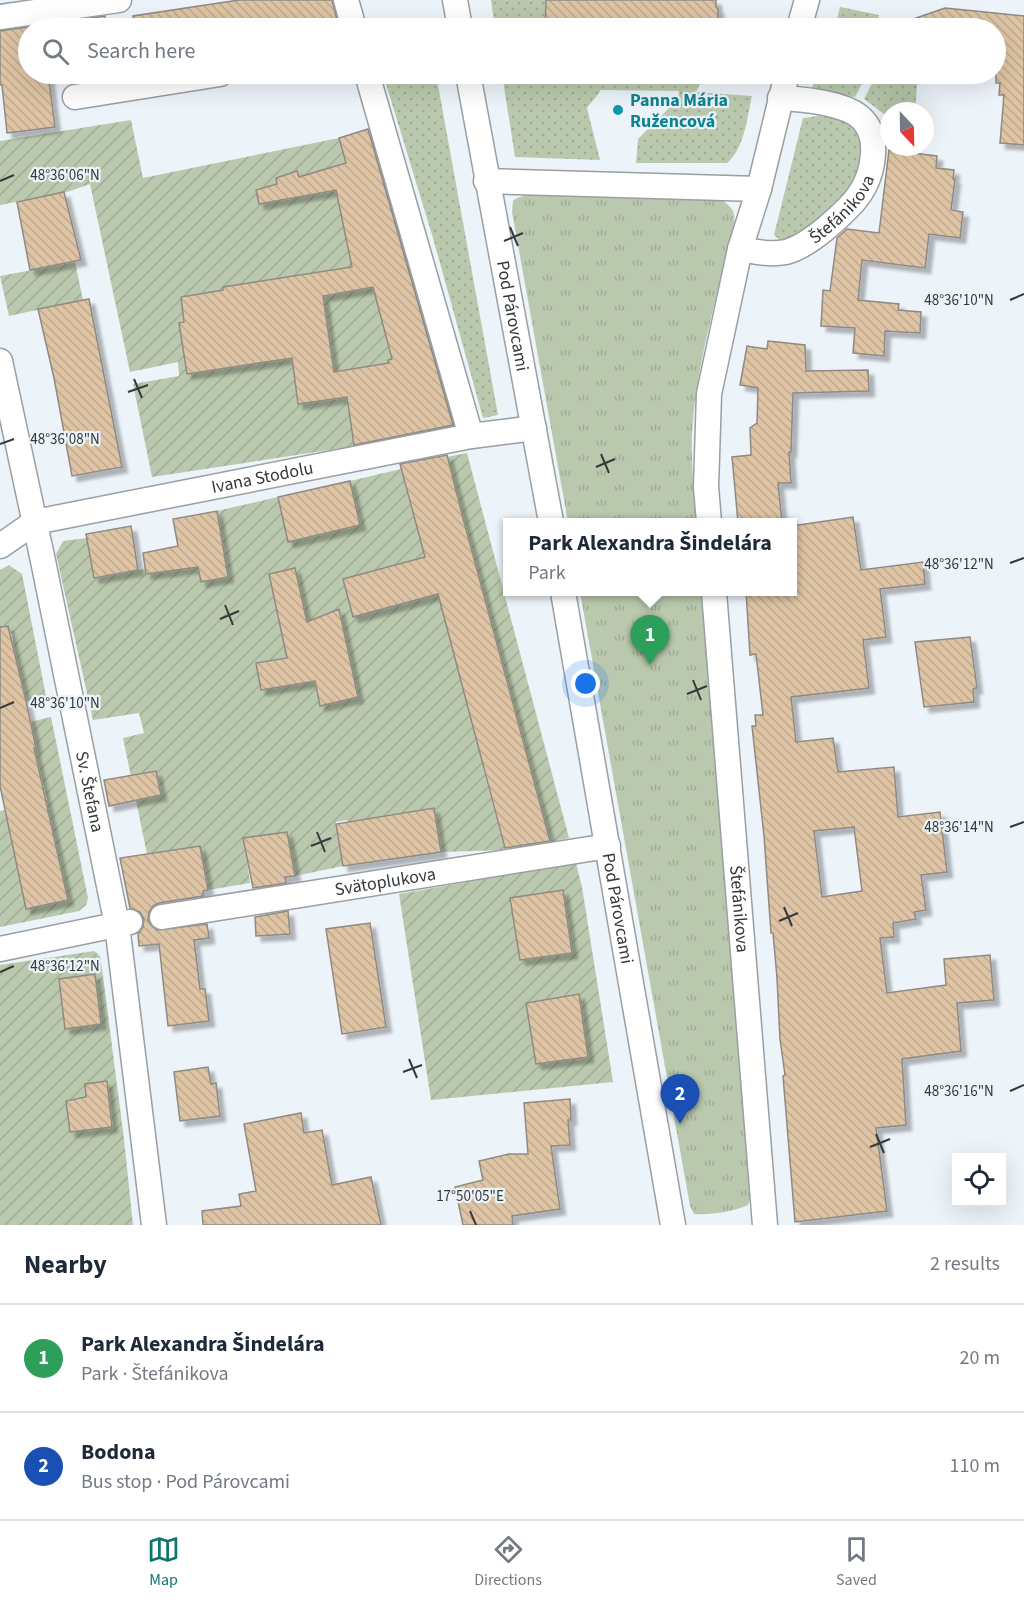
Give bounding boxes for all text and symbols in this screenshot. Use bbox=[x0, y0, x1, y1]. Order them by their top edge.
search box bbox=[18, 18, 1006, 84]
icon: search bbox=[39, 35, 72, 68]
text: Search here bbox=[87, 35, 195, 67]
place label: Panna Mária Ružencová bbox=[630, 88, 728, 134]
north arrow bbox=[880, 102, 934, 156]
marker: Panna Mária Ružencová bbox=[611, 103, 625, 117]
text: 48°36'06"N bbox=[30, 165, 100, 186]
street label: Štefánikova bbox=[804, 171, 881, 250]
street label: Pod Párovcami bbox=[490, 258, 535, 373]
text: 48°36'10"N bbox=[924, 290, 994, 311]
text: 48°36'08"N bbox=[30, 429, 100, 450]
street label: Ivana Stodolu bbox=[209, 455, 315, 499]
popup bbox=[503, 518, 797, 596]
text: Park Alexandra Šindelára bbox=[528, 527, 772, 559]
text: 48°36'12"N bbox=[924, 554, 994, 575]
text: Park bbox=[528, 559, 566, 587]
pin: 1 bbox=[630, 616, 670, 665]
your location bbox=[571, 669, 600, 698]
text: 48°36'10"N bbox=[30, 693, 100, 714]
street label: Sv. Štefana bbox=[69, 749, 110, 835]
text: 48°36'14"N bbox=[924, 817, 994, 838]
street label: Pod Párovcami bbox=[596, 851, 640, 966]
street label: Svätoplukova bbox=[333, 861, 437, 902]
street label: Štefánikova bbox=[724, 864, 756, 954]
text: 48°36'12"N bbox=[30, 956, 100, 977]
pin: 2 bbox=[660, 1074, 700, 1124]
text: 48°36'16"N bbox=[924, 1081, 994, 1102]
map controls bbox=[952, 1153, 1006, 1207]
button: locate bbox=[952, 1153, 1006, 1207]
text: 17°50'05"E bbox=[436, 1186, 504, 1207]
text: Nearby bbox=[24, 1246, 107, 1283]
text: 2 results bbox=[930, 1250, 1000, 1278]
text: Park Alexandra Šindelára bbox=[81, 1328, 325, 1360]
text: 1 bbox=[38, 1344, 49, 1372]
text: 20 m bbox=[960, 1344, 1000, 1372]
text: Park · Štefánikova bbox=[81, 1360, 229, 1388]
text: Bodona bbox=[81, 1436, 156, 1468]
text: 2 bbox=[38, 1452, 49, 1480]
text: 110 m bbox=[950, 1452, 1000, 1480]
text: Bus stop · Pod Párovcami bbox=[81, 1468, 290, 1496]
tab: Map bbox=[147, 1533, 180, 1591]
tab: Directions bbox=[474, 1533, 542, 1591]
tab: Saved bbox=[836, 1533, 877, 1591]

